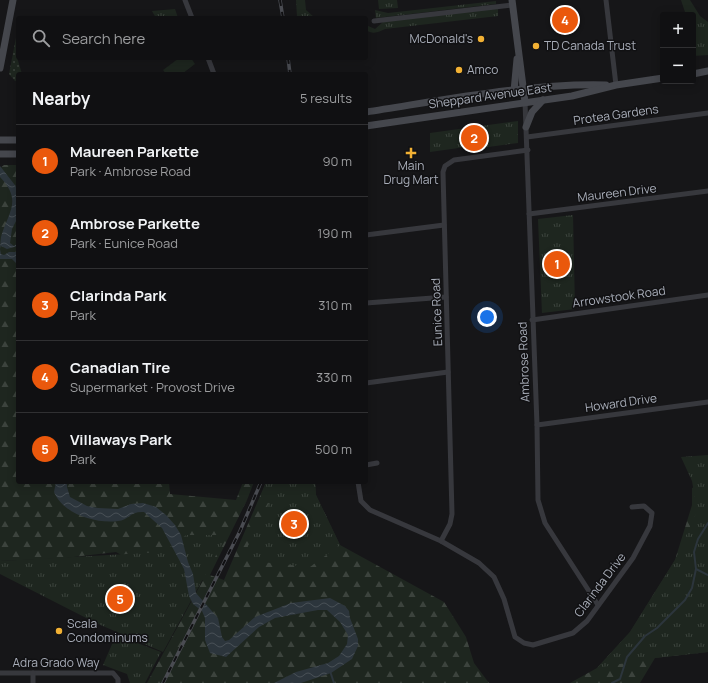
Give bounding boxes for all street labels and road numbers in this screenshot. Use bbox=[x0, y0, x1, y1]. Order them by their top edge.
street label: Sheppard Avenue East bbox=[427, 78, 553, 113]
street label: Protea Gardens bbox=[572, 100, 660, 129]
street label: Maureen Drive bbox=[576, 179, 657, 206]
street label: Eunice Road bbox=[427, 278, 446, 346]
street label: Arrowstook Road bbox=[571, 282, 667, 311]
street label: Ambrose Road bbox=[514, 322, 533, 402]
street label: Howard Drive bbox=[584, 389, 658, 416]
street label: Clarinda Drive bbox=[570, 549, 629, 620]
street label: Adra Grado Way bbox=[12, 654, 100, 671]

